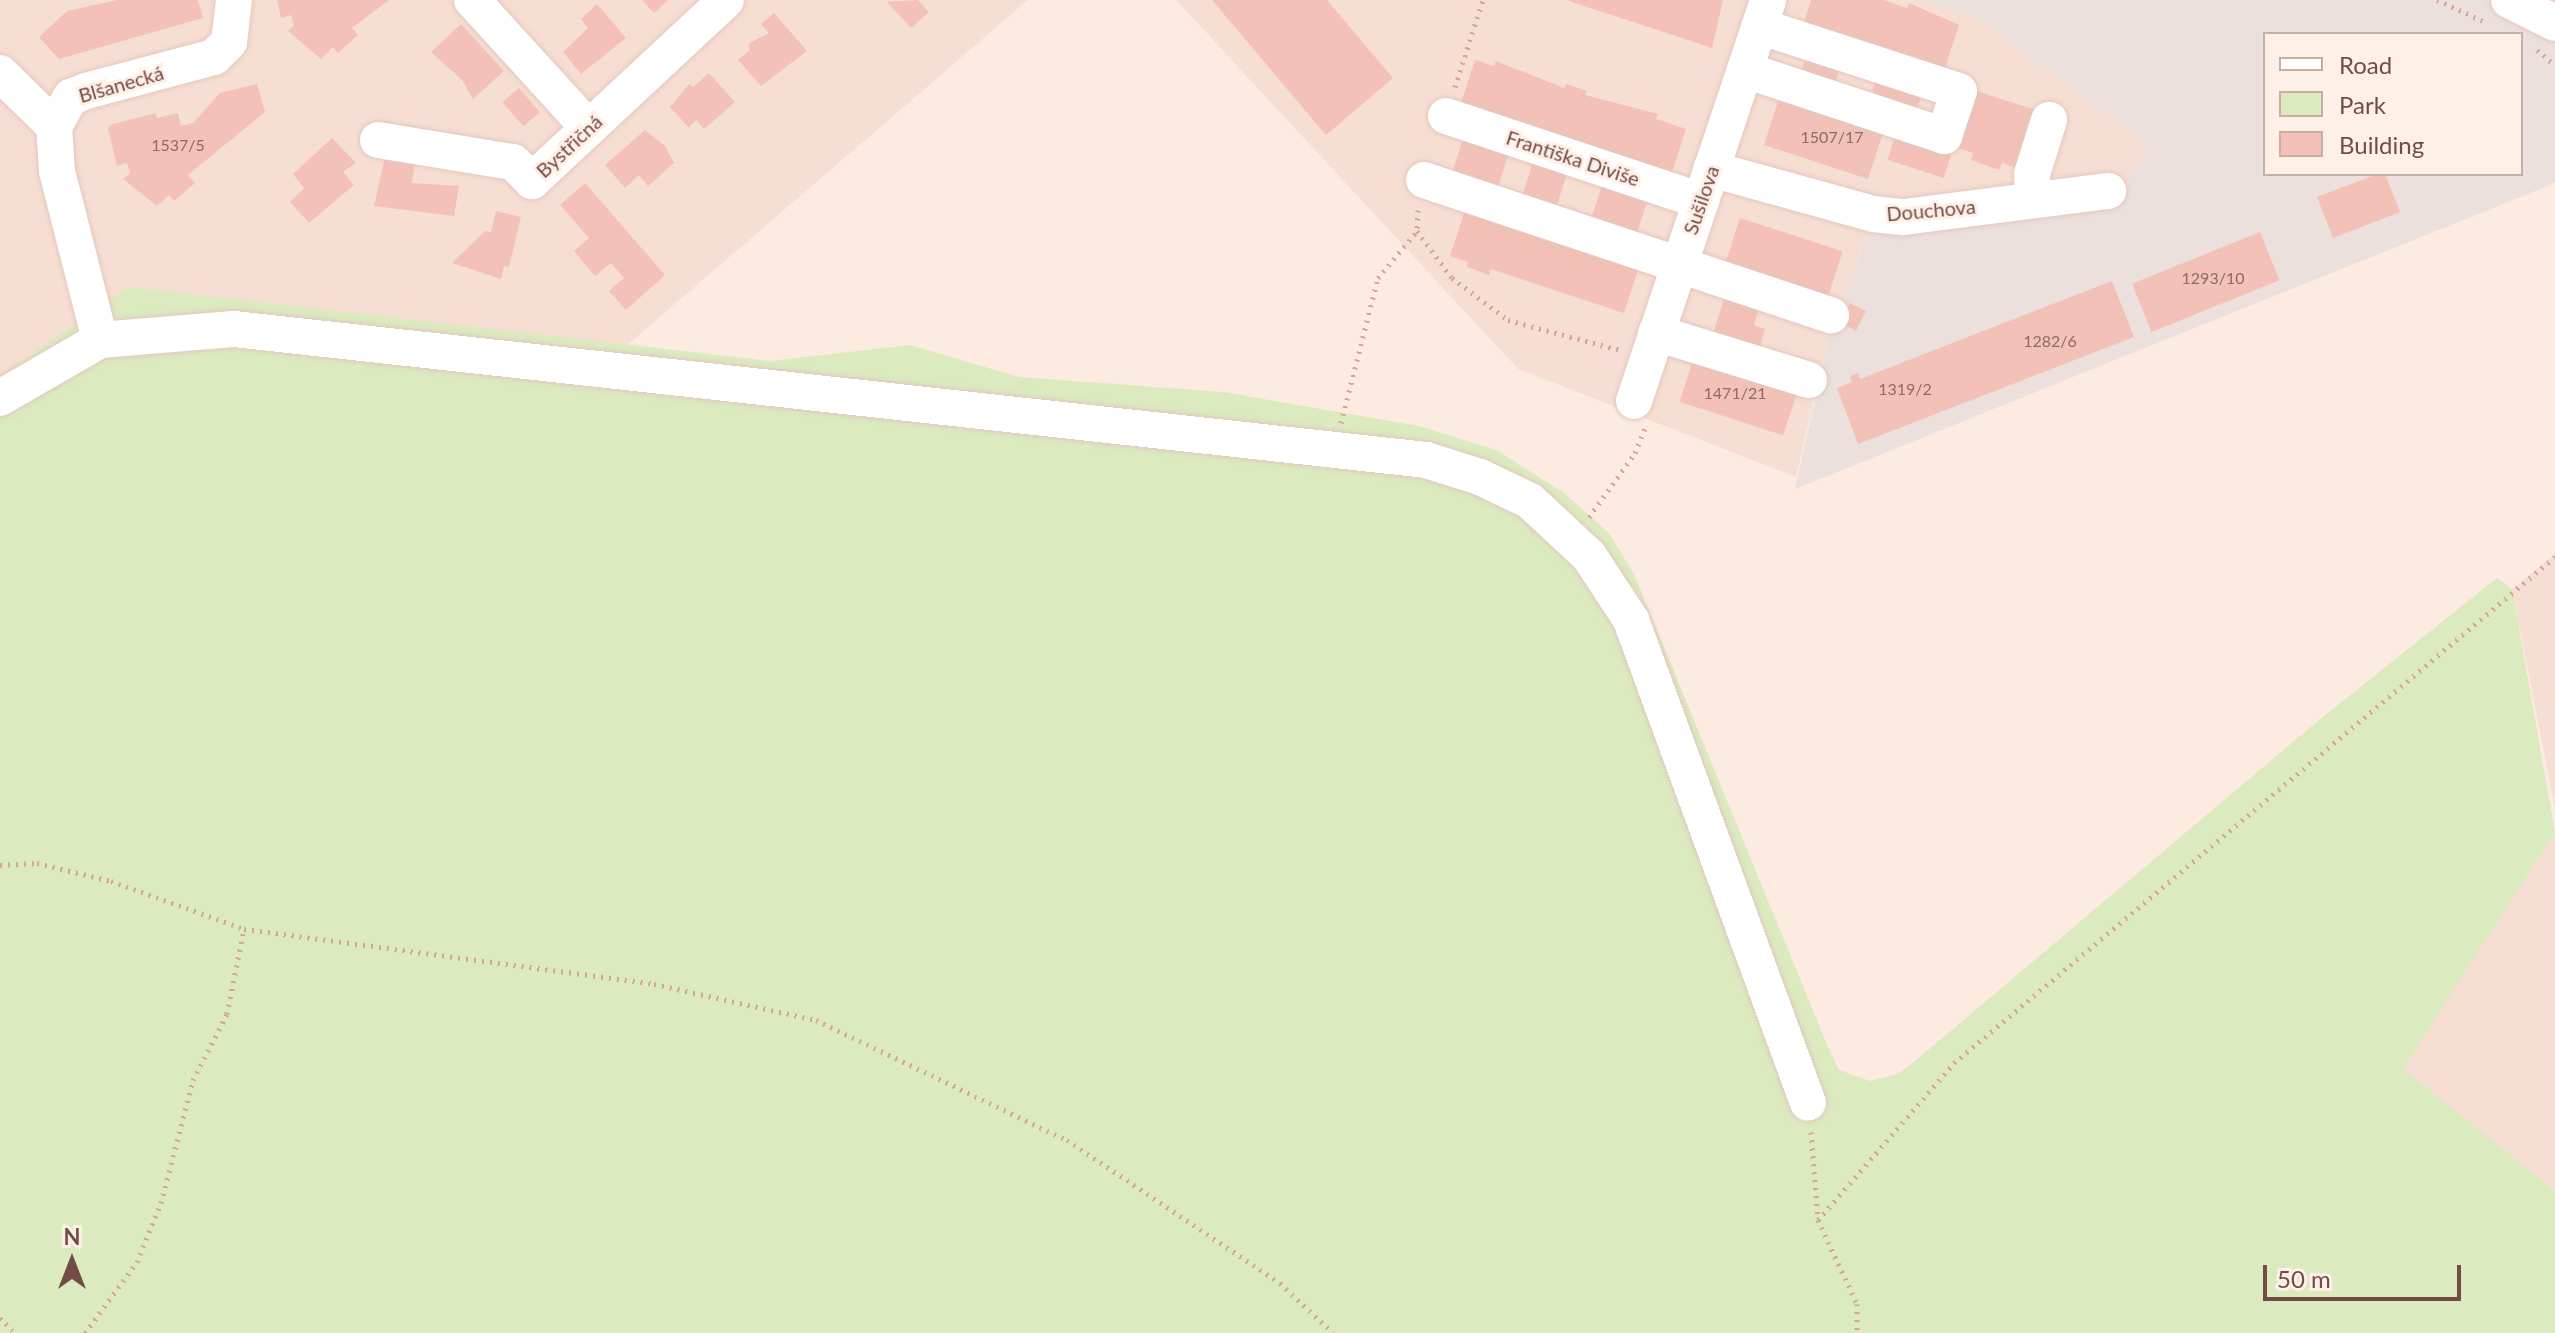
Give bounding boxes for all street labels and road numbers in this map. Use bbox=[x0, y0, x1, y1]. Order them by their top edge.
street label: Blšanecká bbox=[76, 60, 166, 108]
street label: Bystřičná bbox=[531, 109, 607, 183]
street label: Františka Diviše bbox=[1503, 125, 1643, 191]
street label: Sušilova bbox=[1678, 162, 1724, 238]
street label: Douchova bbox=[1885, 194, 1977, 226]

